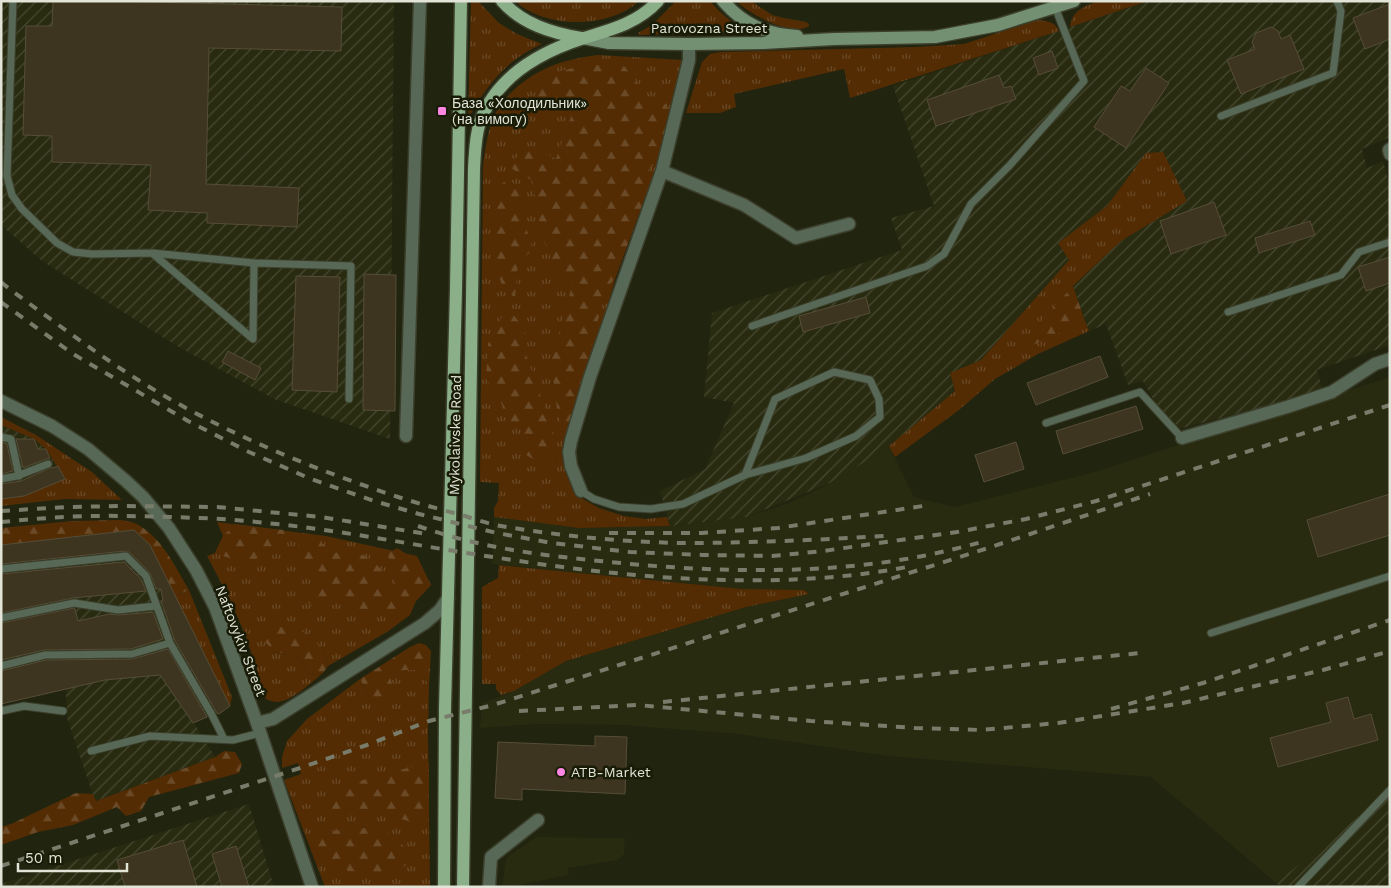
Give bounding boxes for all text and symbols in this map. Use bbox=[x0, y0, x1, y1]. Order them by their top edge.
street label: Parovozna Street bbox=[651, 20, 767, 36]
place label: База «Холодильник» (на вимогу) bbox=[452, 95, 587, 127]
marker: База «Холодильник» (на вимогу) bbox=[436, 105, 448, 117]
street label: Mykolaivske Road bbox=[446, 375, 464, 495]
street label: Naftovykiv Street bbox=[213, 583, 270, 699]
place label: ATB-Market bbox=[571, 764, 651, 780]
marker: ATB-Market bbox=[555, 766, 567, 778]
scale bar bbox=[18, 840, 126, 872]
text: 50 m bbox=[25, 849, 62, 867]

